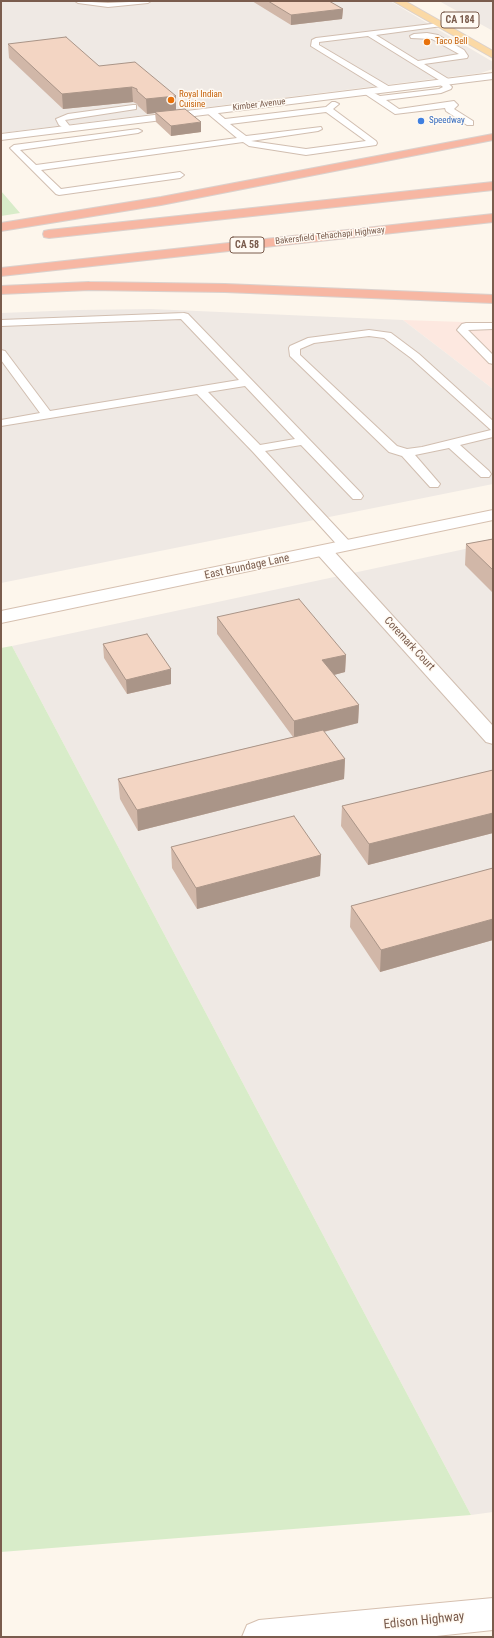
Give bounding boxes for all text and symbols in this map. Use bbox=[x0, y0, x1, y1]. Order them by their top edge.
road number: CA 184 bbox=[441, 12, 479, 28]
marker: Taco Bell bbox=[422, 37, 432, 47]
place label: Taco Bell bbox=[435, 37, 468, 47]
place label: Royal Indian Cuisine bbox=[179, 90, 222, 111]
marker: Royal Indian Cuisine bbox=[166, 95, 176, 105]
street label: Kimber Avenue bbox=[232, 96, 286, 114]
marker: Speedway bbox=[416, 116, 426, 126]
place label: Speedway bbox=[429, 116, 465, 126]
street label: Bakersfield Tehachapi Highway bbox=[275, 225, 385, 247]
road number: CA 58 bbox=[230, 237, 264, 253]
street label: East Brundage Lane bbox=[203, 552, 291, 582]
street label: Coremark Court bbox=[381, 614, 437, 674]
street label: Edison Highway bbox=[383, 1609, 465, 1633]

